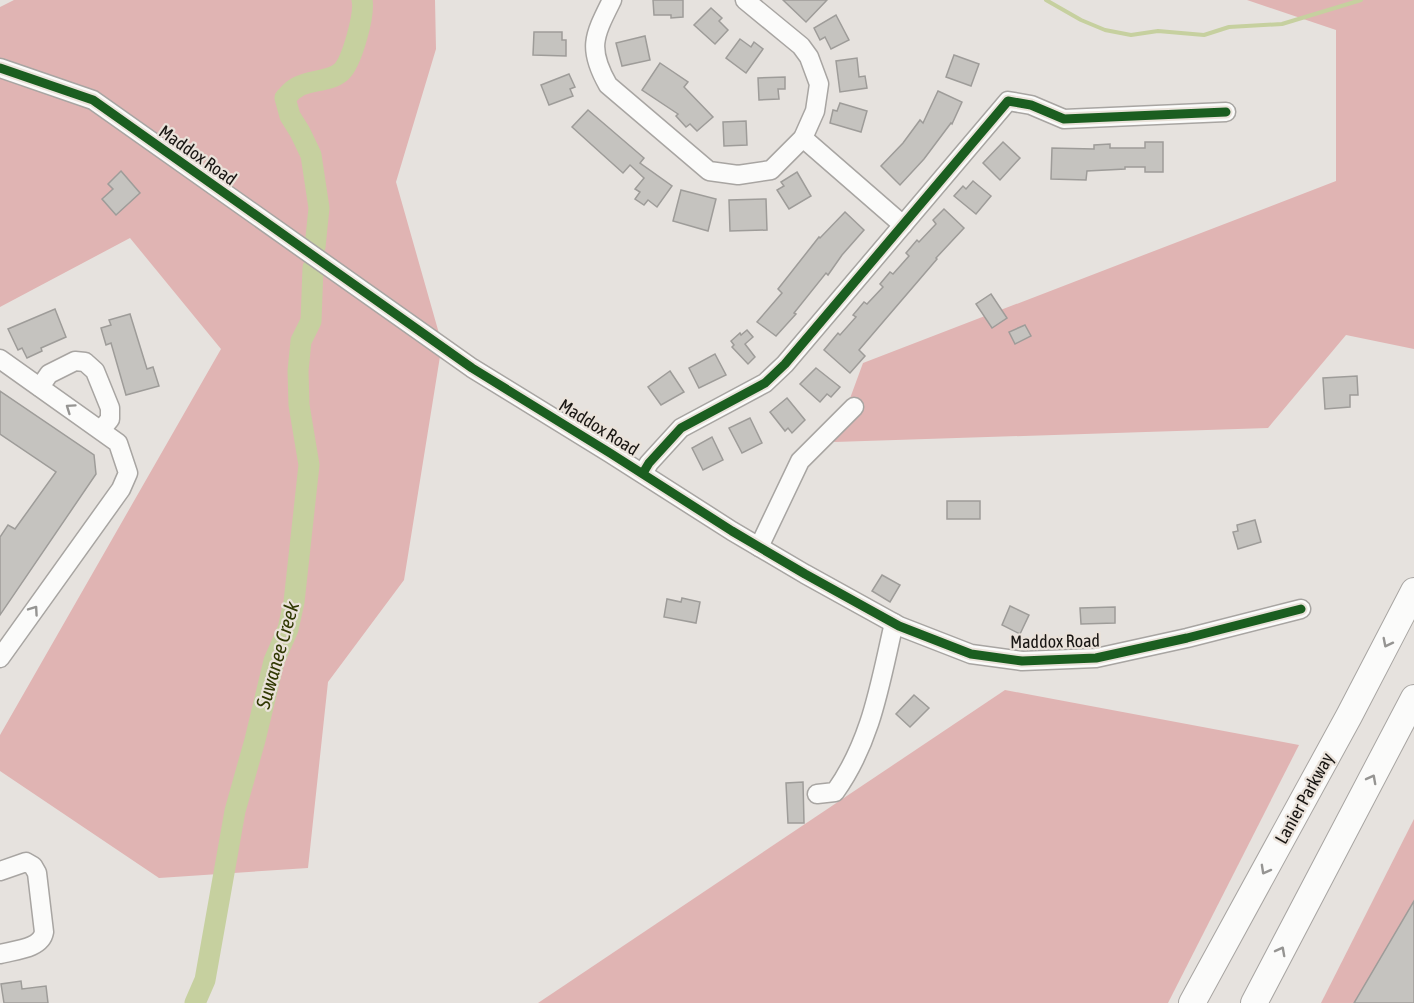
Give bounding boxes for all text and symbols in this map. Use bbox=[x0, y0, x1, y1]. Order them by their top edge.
street label: Maddox Road bbox=[155, 121, 241, 189]
street label: Maddox Road bbox=[555, 394, 643, 460]
one-way arrow bbox=[65, 404, 76, 415]
water label: Suwanee Creek bbox=[250, 599, 303, 712]
one-way arrow bbox=[27, 606, 38, 617]
street label: Maddox Road bbox=[1010, 630, 1100, 652]
one-way arrow bbox=[1383, 637, 1394, 647]
street label: Lanier Parkway bbox=[1270, 749, 1338, 847]
one-way arrow bbox=[1365, 774, 1376, 785]
one-way arrow bbox=[1261, 864, 1272, 874]
one-way arrow bbox=[1274, 947, 1285, 957]

